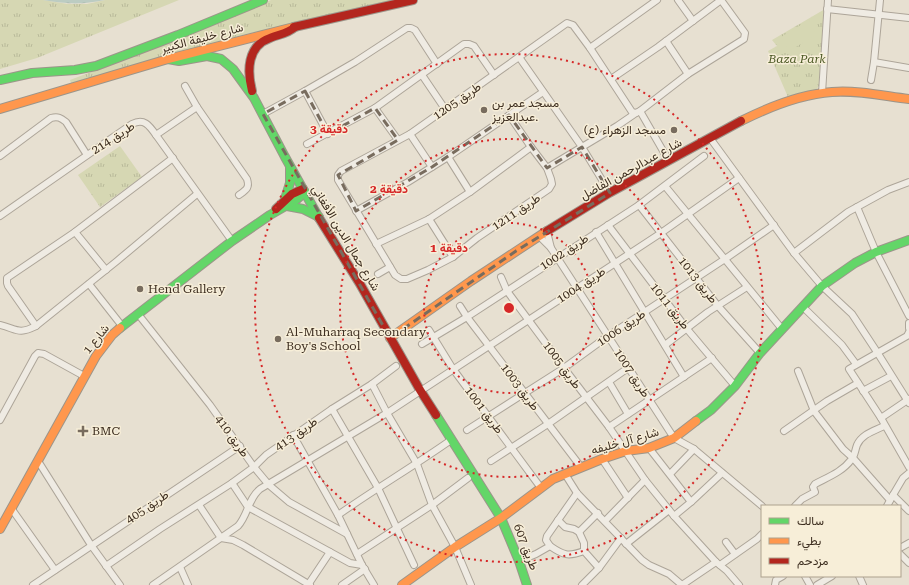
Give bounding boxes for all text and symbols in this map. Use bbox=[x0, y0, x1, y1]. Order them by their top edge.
street label: شارع خليفة الكبير bbox=[158, 20, 245, 58]
park label: Baza Park bbox=[767, 52, 826, 66]
street label: طريق 1205 bbox=[430, 79, 484, 123]
place label: مسجد عمر بن عبدالعزيز. bbox=[491, 96, 559, 125]
marker: مسجد عمر بن عبدالعزيز. bbox=[479, 105, 489, 115]
street label: طريق 214 bbox=[89, 119, 138, 158]
text: 3 دقيقة bbox=[310, 122, 348, 136]
place label: مسجد الزهراء (ع) bbox=[584, 123, 666, 139]
marker: مسجد الزهراء (ع) bbox=[669, 125, 679, 135]
street label: شارع عبدالرحمن الفاضل bbox=[578, 135, 685, 204]
text: 2 دقيقة bbox=[370, 182, 408, 196]
street label: شارع جمال الدين الأفغاني bbox=[306, 183, 383, 295]
street label: طريق 1211 bbox=[489, 191, 544, 234]
street label: طريق 1002 bbox=[537, 231, 592, 274]
text: 1 دقيقة bbox=[430, 241, 468, 255]
street label: طريق 1013 bbox=[675, 254, 721, 307]
street label: طريق 1004 bbox=[554, 264, 609, 307]
street label: طريق 1011 bbox=[647, 280, 693, 333]
place label: Hend Gallery bbox=[148, 282, 226, 296]
marker: Hend Gallery bbox=[135, 284, 145, 294]
centre of rings bbox=[502, 301, 516, 315]
street label: طريق 1006 bbox=[594, 307, 649, 350]
street label: شارع 1 bbox=[80, 321, 114, 358]
place label: Al-Muharraq Secondary Boy's School bbox=[286, 325, 427, 353]
marker: Al-Muharraq Secondary Boy's School bbox=[273, 334, 283, 344]
street label: طريق 1005 bbox=[539, 338, 584, 392]
street label: طريق 1007 bbox=[610, 346, 653, 401]
street label: طريق 1003 bbox=[497, 361, 542, 414]
street label: طريق 1001 bbox=[461, 384, 506, 437]
street label: طريق 410 bbox=[211, 412, 252, 461]
street label: طريق 413 bbox=[272, 414, 321, 455]
place label: BMC bbox=[92, 424, 120, 438]
marker: BMC bbox=[77, 425, 89, 437]
street label: شارع آل خليفه bbox=[589, 425, 661, 459]
street label: طريق 405 bbox=[123, 487, 172, 527]
legend bbox=[761, 505, 901, 577]
text: سالك bbox=[797, 514, 824, 528]
street label: طريق 607 bbox=[510, 522, 541, 573]
text: بطيء bbox=[797, 534, 821, 551]
text: مزدحم bbox=[797, 554, 828, 569]

